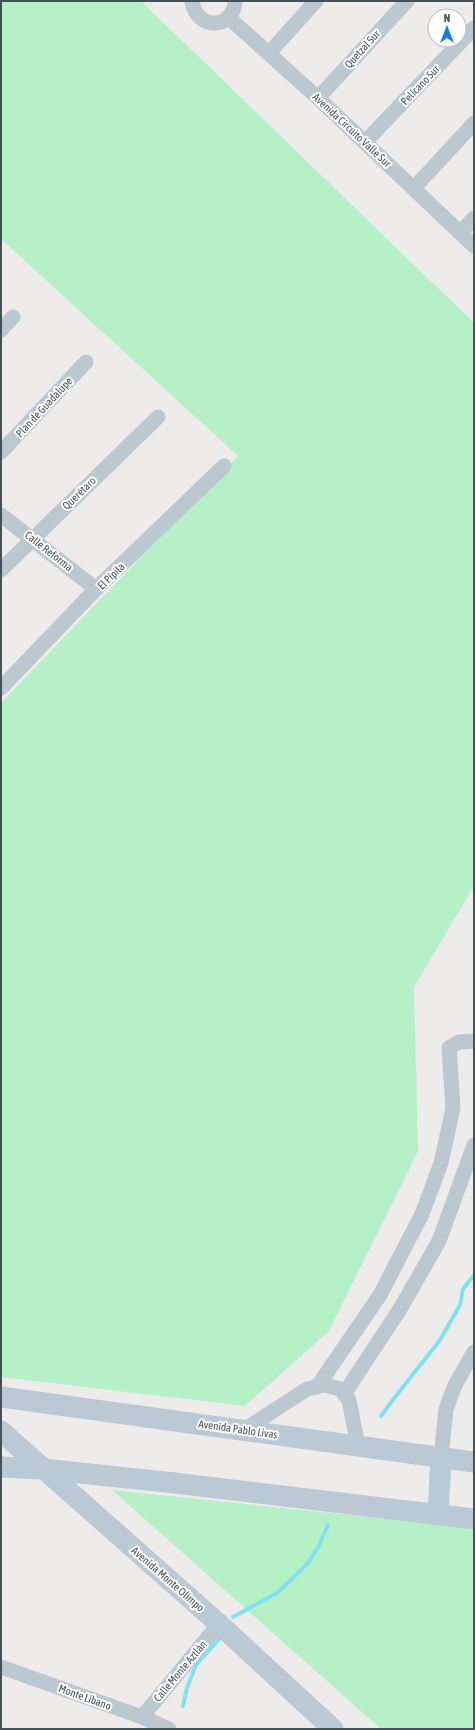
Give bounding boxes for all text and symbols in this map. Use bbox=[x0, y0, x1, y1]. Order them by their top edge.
north arrow bbox=[427, 8, 467, 48]
text: N bbox=[444, 12, 450, 24]
street label: Quetzal Sur bbox=[342, 27, 383, 70]
street label: Pelícano Sur bbox=[398, 62, 442, 107]
street label: Avenida Circuito Valle Sur bbox=[310, 91, 394, 170]
street label: Plan de Guadalupe bbox=[13, 375, 75, 439]
street label: Querétaro bbox=[60, 474, 98, 512]
street label: Calle Reforma bbox=[23, 529, 75, 573]
street label: El Pípila bbox=[95, 560, 127, 592]
street label: Avenida Pablo Livas bbox=[198, 1418, 278, 1441]
street label: Avenida Monte Olimpo bbox=[129, 1544, 207, 1614]
street label: Calle Monte Aztlán bbox=[151, 1638, 209, 1704]
street label: Monte Líbano bbox=[57, 1682, 113, 1712]

